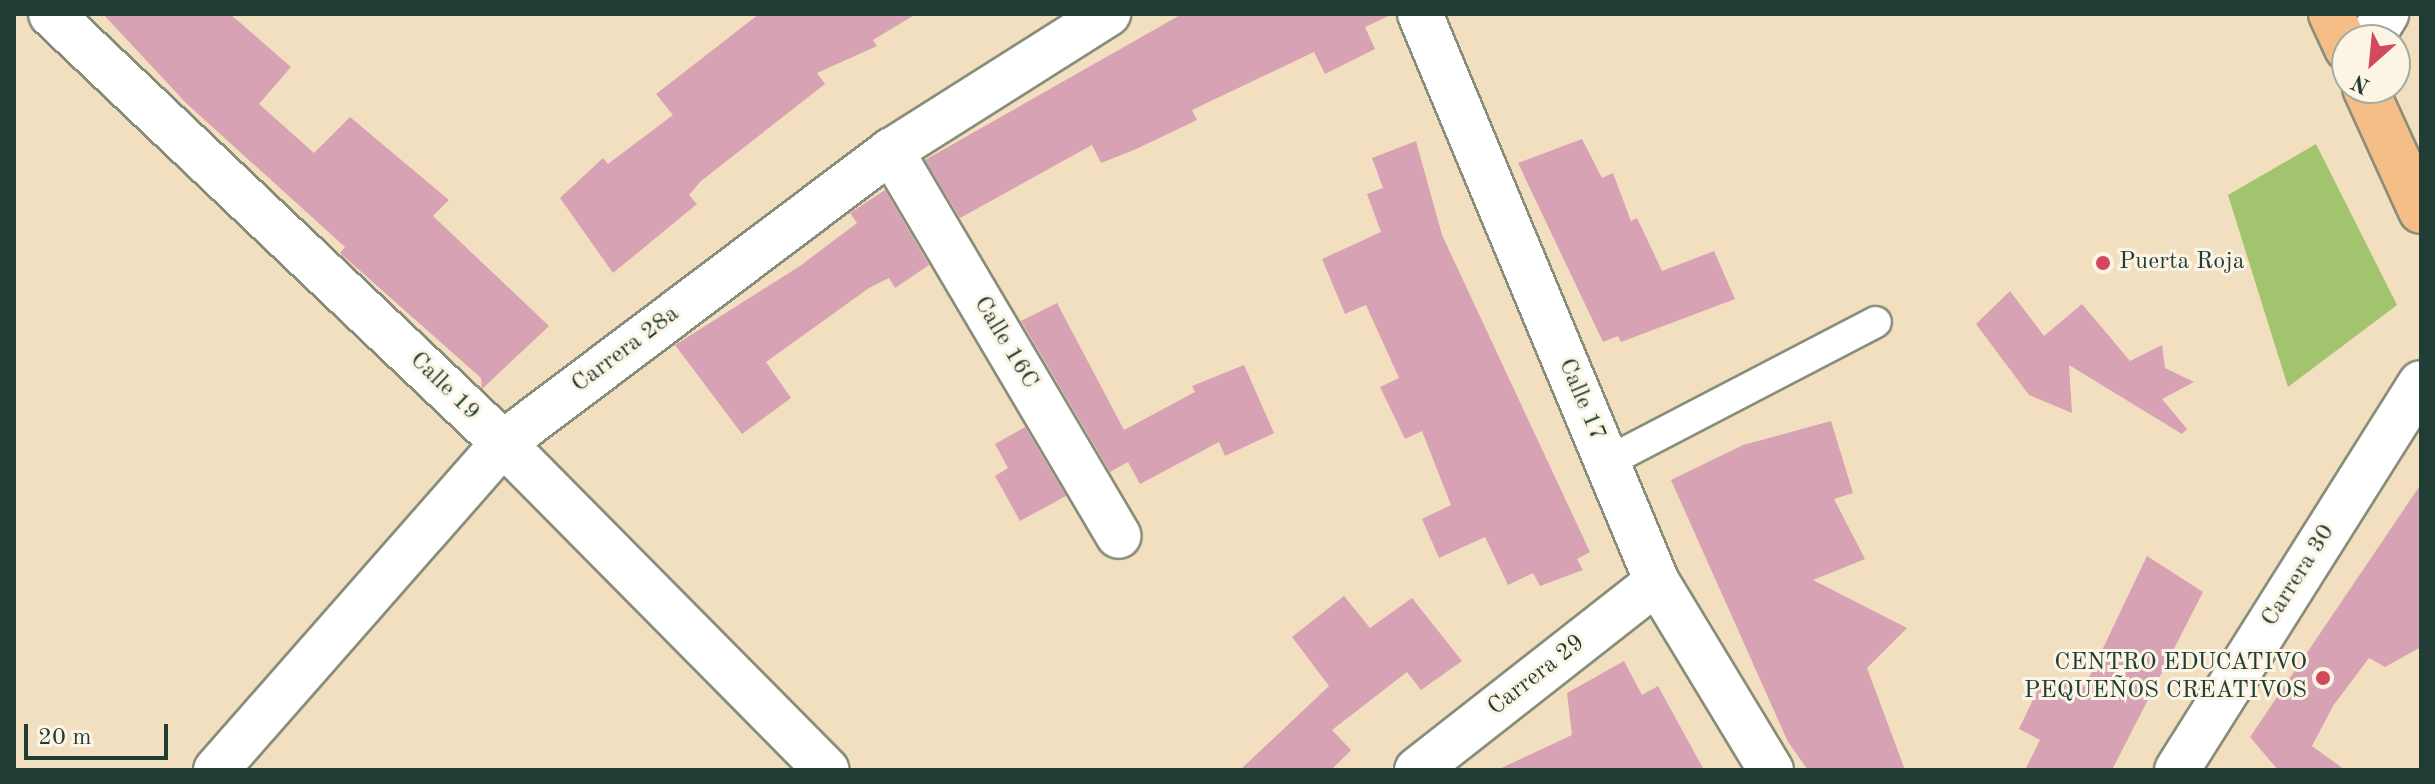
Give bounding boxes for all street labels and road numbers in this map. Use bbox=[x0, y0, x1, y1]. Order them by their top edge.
street label: Calle 16C bbox=[966, 292, 1044, 394]
street label: Carrera 28a bbox=[567, 300, 685, 400]
street label: Calle 19 bbox=[403, 347, 485, 427]
street label: Calle 17 bbox=[1551, 355, 1611, 445]
street label: Carrera 30 bbox=[2256, 520, 2342, 632]
street label: Carrera 29 bbox=[1483, 629, 1591, 723]

